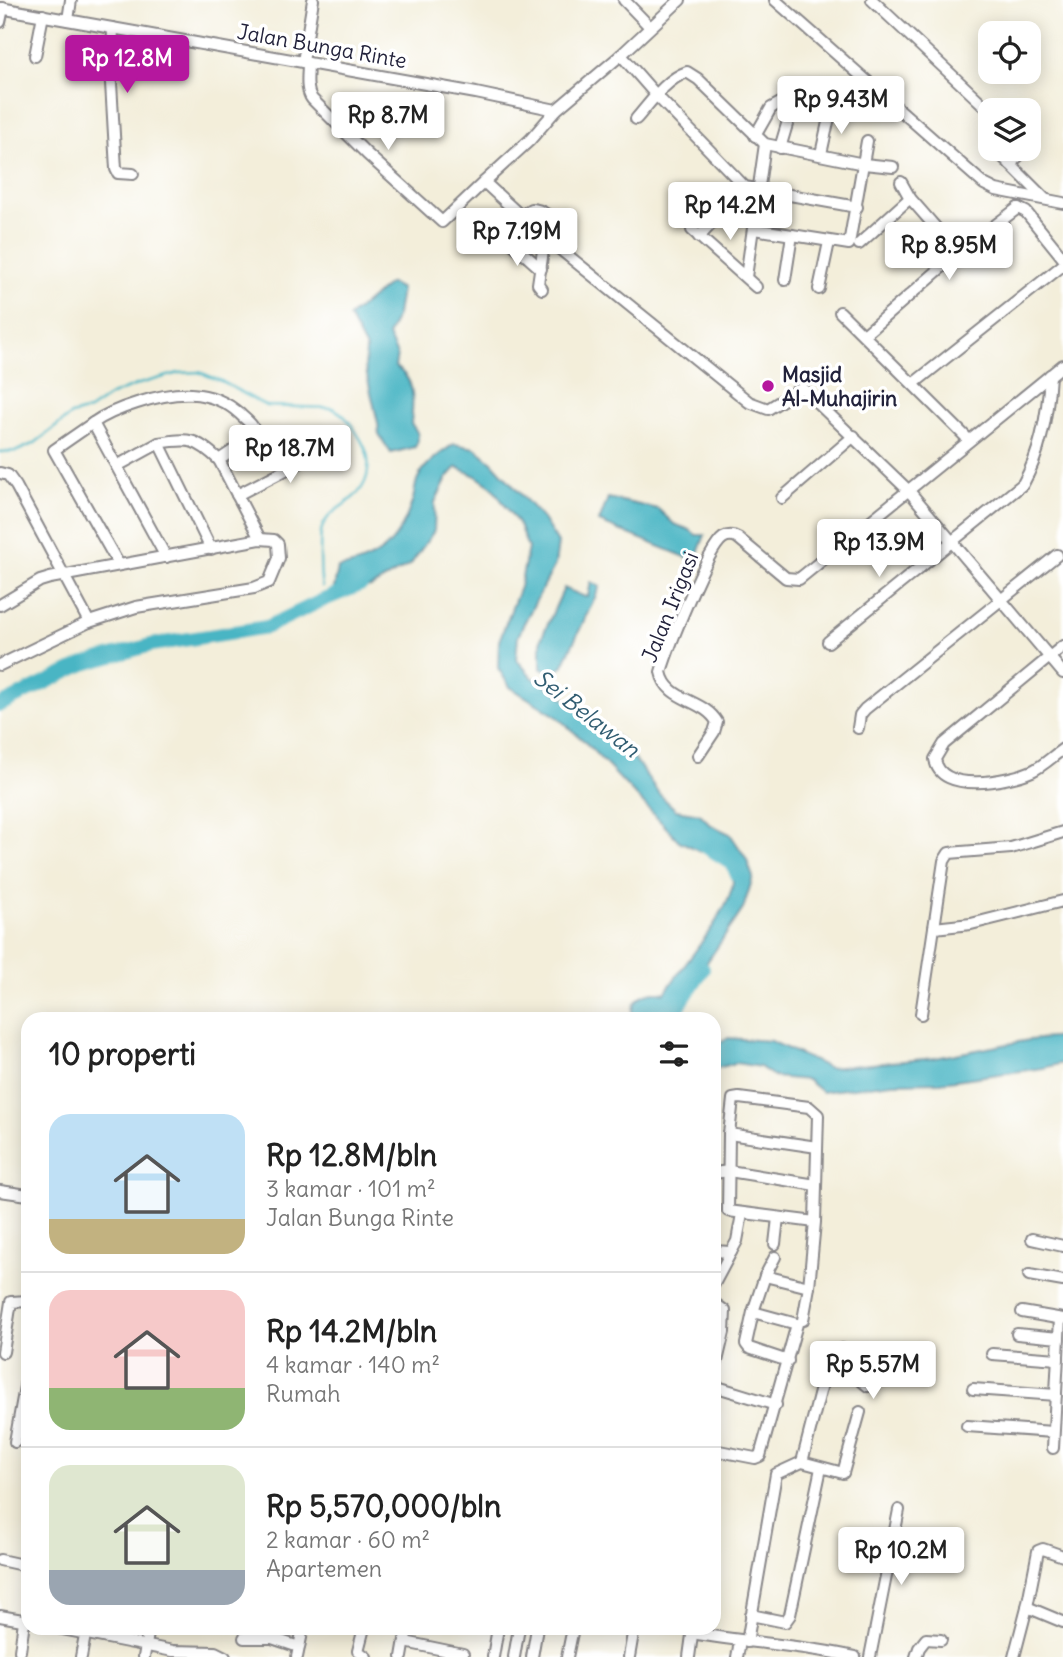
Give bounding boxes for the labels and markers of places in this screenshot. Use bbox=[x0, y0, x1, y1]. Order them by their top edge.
pin: Rp 12.8M bbox=[55, 36, 199, 95]
pin: Rp 9.43M bbox=[769, 76, 913, 136]
pin: Rp 8.7M bbox=[323, 92, 453, 152]
pin: Rp 14.2M bbox=[658, 182, 802, 242]
pin: Rp 7.19M bbox=[445, 208, 589, 268]
pin: Rp 8.95M bbox=[877, 222, 1021, 282]
place label: Masjid Al-Muhajirin bbox=[782, 361, 897, 412]
marker: Masjid Al-Muhajirin bbox=[760, 378, 776, 394]
pin: Rp 18.7M bbox=[218, 426, 362, 485]
pin: Rp 13.9M bbox=[807, 520, 951, 579]
pin: Rp 5.57M bbox=[801, 1342, 945, 1401]
pin: Rp 10.2M bbox=[829, 1528, 973, 1587]

